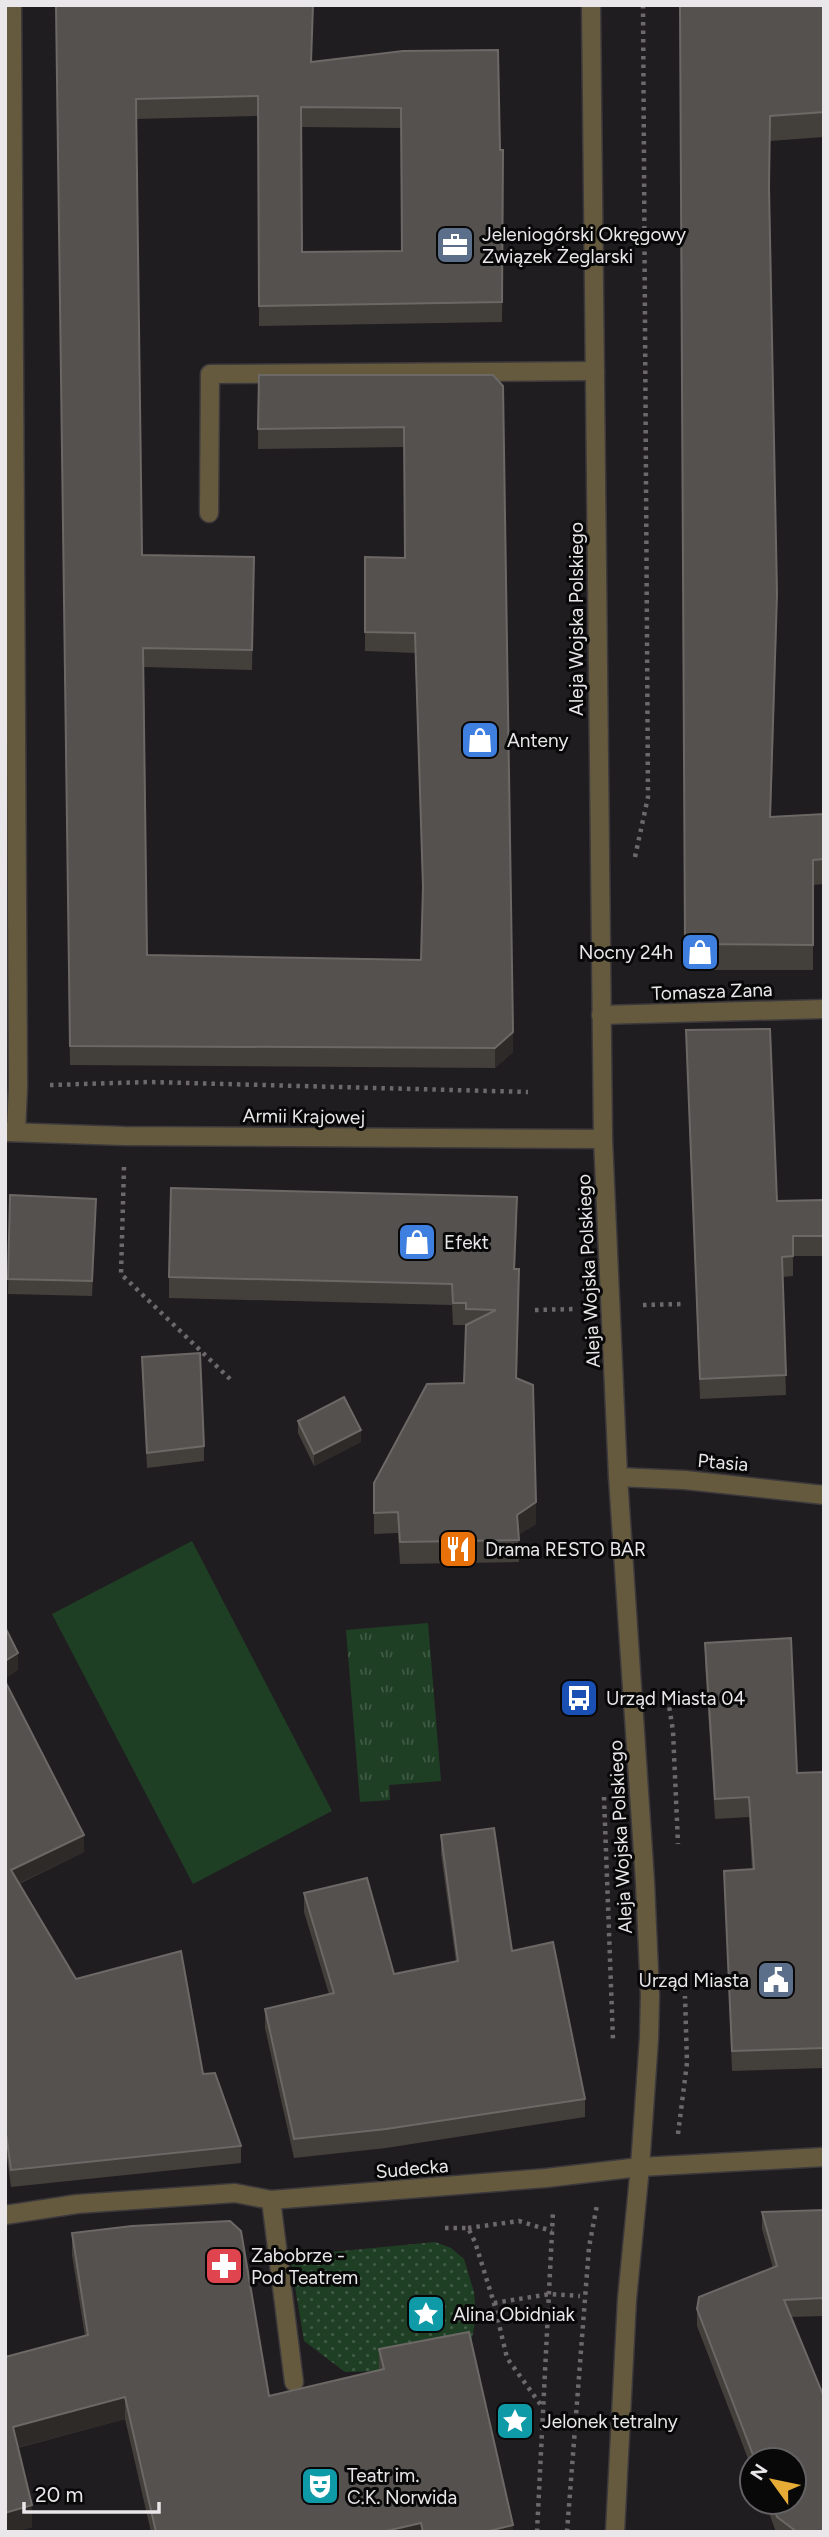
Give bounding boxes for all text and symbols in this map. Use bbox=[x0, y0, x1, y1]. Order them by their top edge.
place label: Jeleniogórski Okręgowy Związek Żeglarski bbox=[482, 223, 686, 268]
office icon: Jeleniogórski Okręgowy Związek Żeglarski bbox=[434, 224, 476, 266]
street label: Aleja Wojska Polskiego bbox=[565, 522, 588, 716]
shop icon: Anteny bbox=[459, 719, 501, 761]
place label: Anteny bbox=[507, 729, 568, 752]
shop icon: Nocny 24h bbox=[679, 931, 721, 973]
place label: Nocny 24h bbox=[579, 941, 673, 964]
street label: Tomasza Zana bbox=[651, 978, 773, 1005]
street label: Armii Krajowej bbox=[242, 1104, 366, 1129]
street label: Aleja Wojska Polskiego bbox=[572, 1174, 605, 1368]
shop icon: Efekt bbox=[396, 1221, 438, 1263]
place label: Efekt bbox=[444, 1231, 489, 1254]
street label: Ptasia bbox=[697, 1449, 749, 1476]
restaurant icon: Drama RESTO BAR bbox=[437, 1528, 479, 1570]
place label: Drama RESTO BAR bbox=[485, 1538, 646, 1561]
bus stop icon: Urząd Miasta 04 bbox=[558, 1677, 600, 1719]
place label: Urząd Miasta 04 bbox=[606, 1687, 745, 1710]
street label: Aleja Wojska Polskiego bbox=[604, 1740, 637, 1934]
public building icon: Urząd Miasta bbox=[755, 1959, 797, 2001]
place label: Urząd Miasta bbox=[638, 1969, 749, 1992]
street label: Sudecka bbox=[375, 2154, 449, 2183]
place label: Zabobrze - Pod Teatrem bbox=[251, 2244, 358, 2289]
pharmacy icon: Zabobrze - Pod Teatrem bbox=[203, 2245, 245, 2287]
place icon: Alina Obidniak bbox=[405, 2293, 447, 2335]
place label: Alina Obidniak bbox=[453, 2303, 576, 2326]
place icon: Jelonek tetralny bbox=[494, 2400, 536, 2442]
place label: Jelonek tetralny bbox=[542, 2410, 678, 2433]
north arrow bbox=[738, 2446, 808, 2516]
text: N bbox=[746, 2460, 773, 2484]
place label: Teatr im. C.K. Norwida bbox=[347, 2464, 457, 2509]
theatre icon: Teatr im. C.K. Norwida bbox=[299, 2465, 341, 2507]
scale bar bbox=[24, 2470, 159, 2514]
text: 20 m bbox=[35, 2482, 83, 2507]

